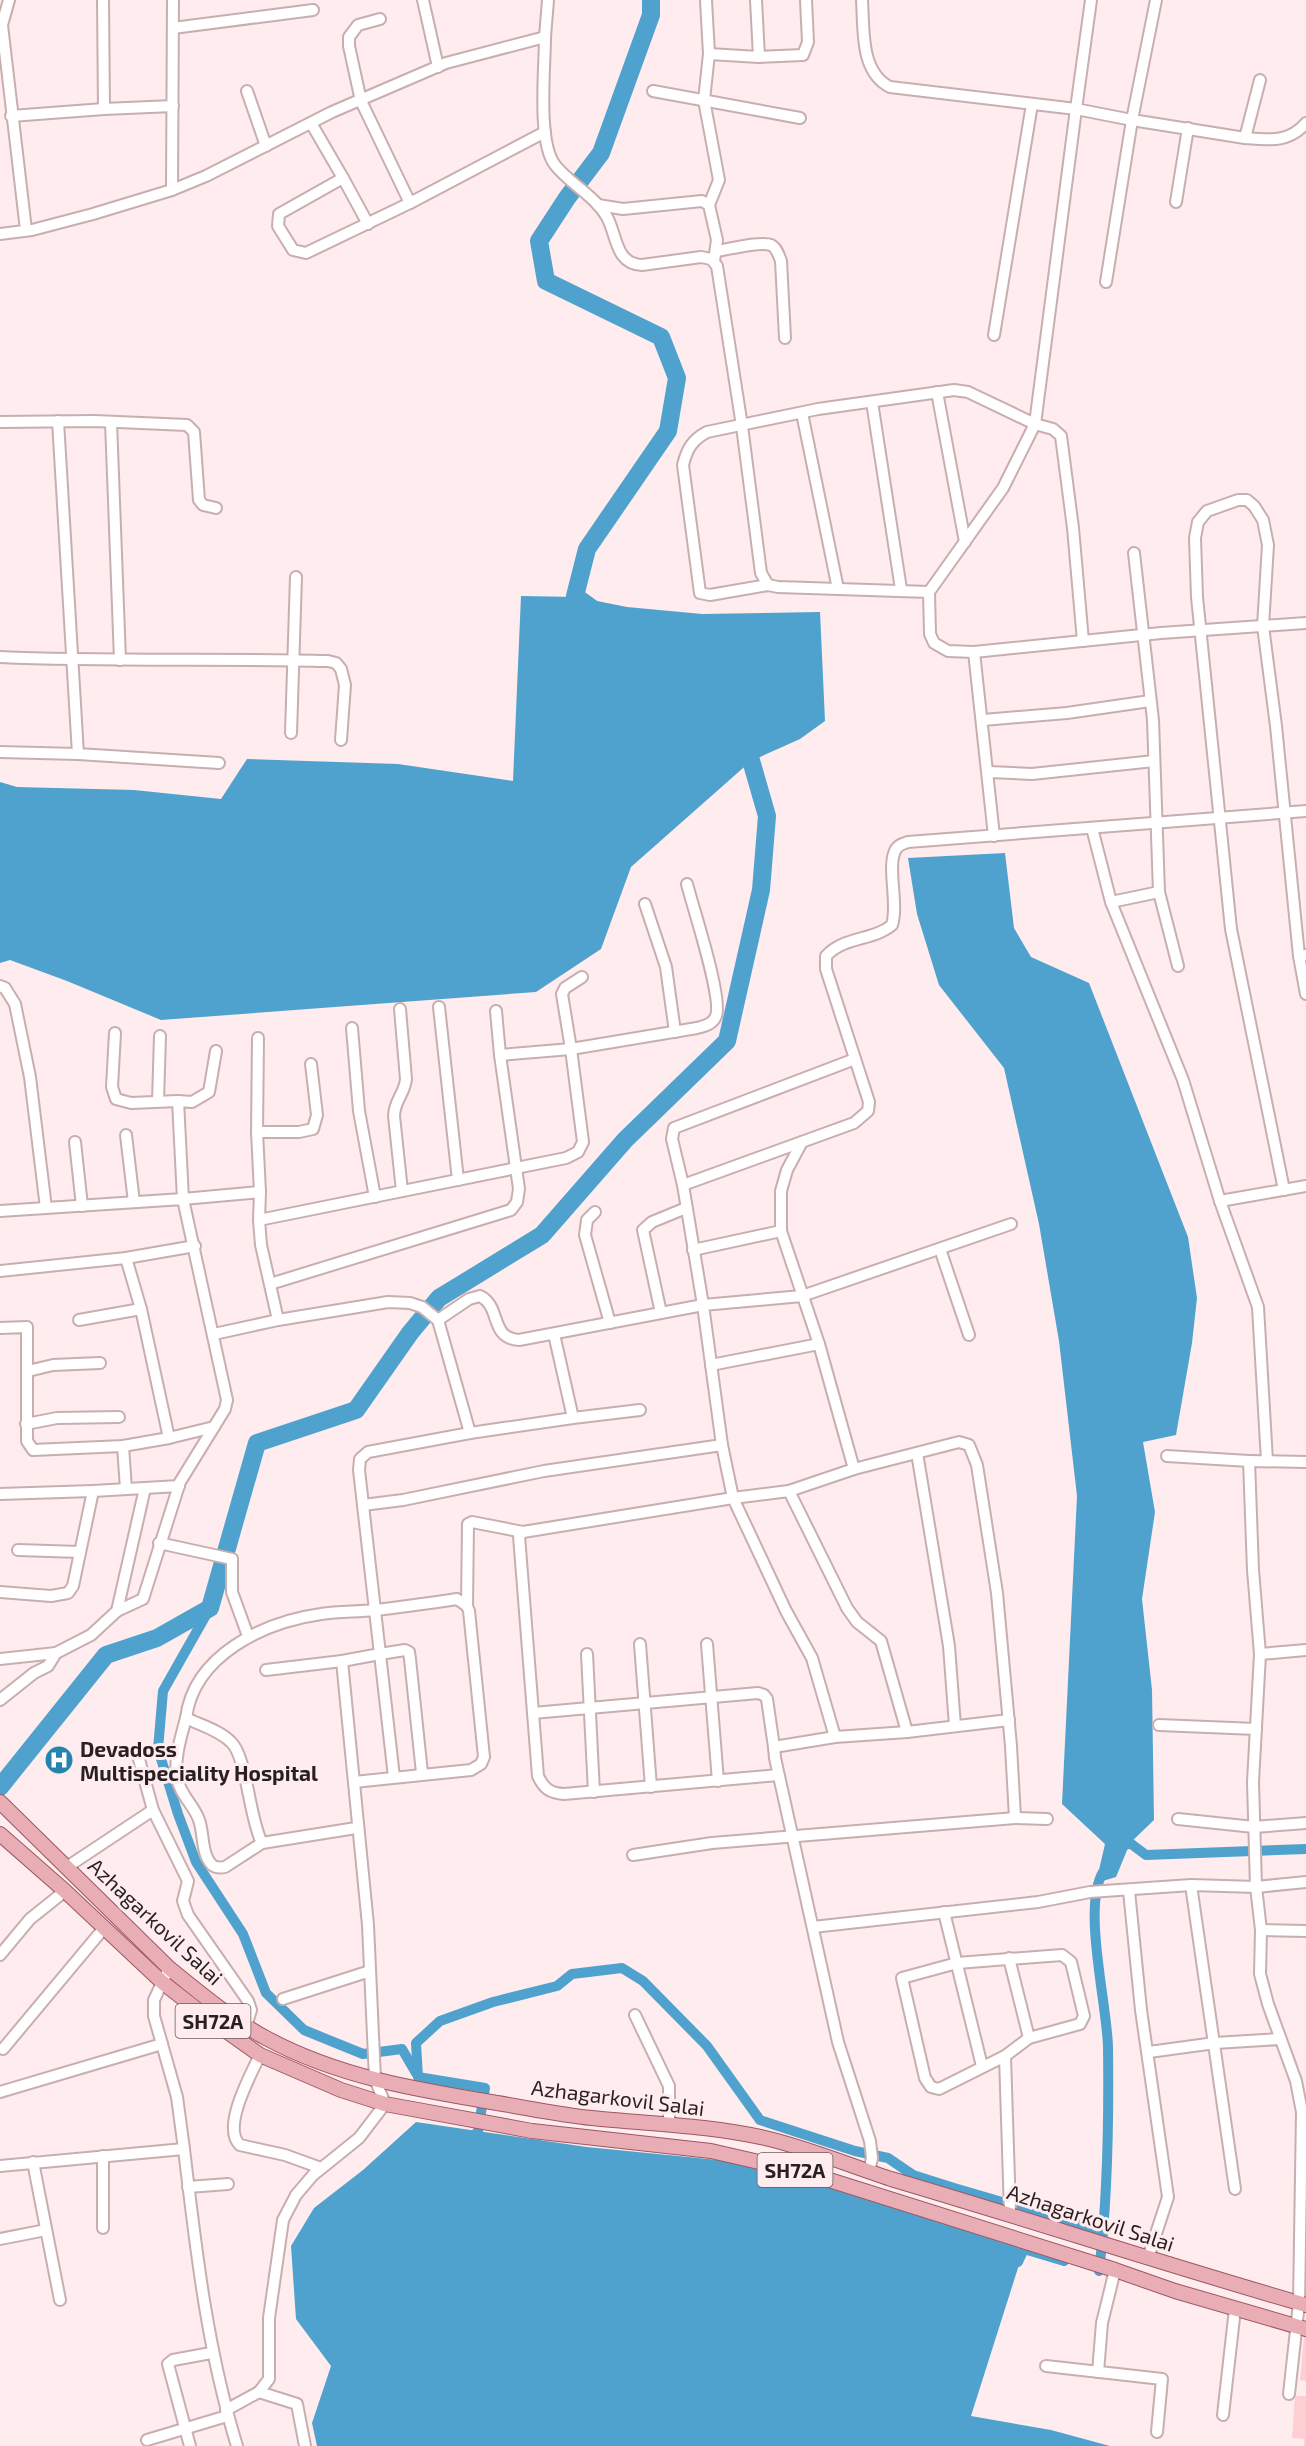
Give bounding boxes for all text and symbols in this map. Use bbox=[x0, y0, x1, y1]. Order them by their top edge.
place label: Devadoss Multispeciality Hospital bbox=[80, 1736, 318, 1786]
hospital icon: Devadoss Multispeciality Hospital bbox=[43, 1744, 75, 1776]
street label: Azhagarkovil Salai bbox=[84, 1852, 228, 1990]
road number: SH72A bbox=[176, 2004, 250, 2038]
street label: Azhagarkovil Salai bbox=[530, 2074, 706, 2120]
road number: SH72A bbox=[758, 2153, 832, 2187]
street label: Azhagarkovil Salai bbox=[1004, 2178, 1178, 2256]

